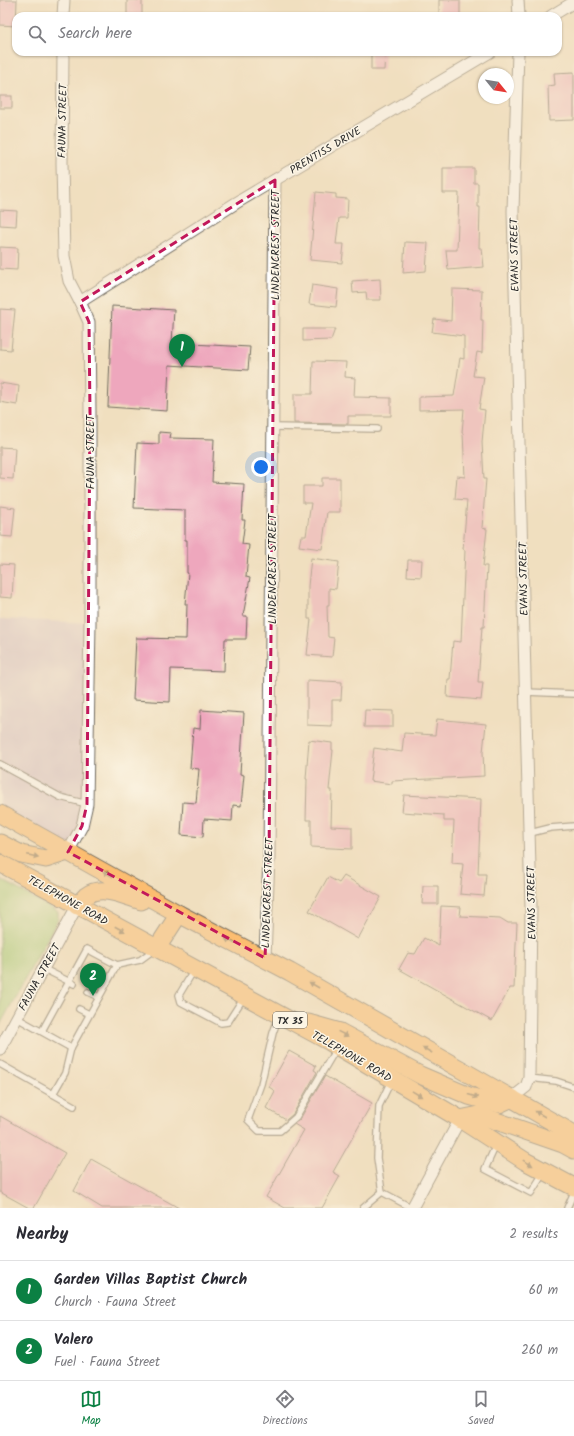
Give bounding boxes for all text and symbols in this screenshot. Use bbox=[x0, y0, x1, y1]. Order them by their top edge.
search box bbox=[12, 12, 562, 56]
text: Search here bbox=[58, 22, 132, 46]
icon: search bbox=[26, 23, 48, 45]
north arrow bbox=[478, 68, 514, 104]
street label: FAUNA STREET bbox=[53, 83, 73, 158]
street label: PRENTISS DRIVE bbox=[286, 122, 365, 179]
street label: LINDENCREST STREET bbox=[267, 189, 285, 300]
street label: EVANS STREET bbox=[505, 217, 525, 292]
pin: 1 bbox=[169, 334, 195, 367]
street label: FAUNA STREET bbox=[82, 414, 100, 489]
your location bbox=[251, 457, 271, 477]
street label: LINDENCREST STREET bbox=[264, 513, 282, 624]
street label: EVANS STREET bbox=[514, 541, 534, 616]
street label: LINDENCREST STREET bbox=[257, 836, 279, 948]
one-way arrow bbox=[27, 854, 39, 860]
street label: EVANS STREET bbox=[522, 865, 542, 940]
street label: TELEPHONE ROAD bbox=[24, 871, 111, 931]
one-way arrow bbox=[102, 871, 114, 878]
one-way arrow bbox=[114, 925, 126, 932]
one-way arrow bbox=[225, 937, 236, 944]
street label: FAUNA STREET bbox=[14, 940, 66, 1014]
pin: 2 bbox=[80, 963, 106, 996]
one-way arrow bbox=[308, 982, 320, 989]
road number: TX 35 bbox=[273, 1012, 307, 1028]
street label: TELEPHONE ROAD bbox=[308, 1027, 395, 1087]
one-way arrow bbox=[338, 1031, 349, 1037]
one-way arrow bbox=[421, 1046, 433, 1053]
one-way arrow bbox=[411, 1090, 423, 1097]
one-way arrow bbox=[467, 1094, 479, 1100]
one-way arrow bbox=[534, 1111, 546, 1118]
one-way arrow bbox=[522, 1159, 533, 1166]
text: Nearby bbox=[16, 1221, 68, 1248]
text: 2 results bbox=[510, 1224, 558, 1245]
text: Garden Villas Baptist Church bbox=[54, 1268, 247, 1292]
text: 1 bbox=[27, 1280, 31, 1301]
text: 60 m bbox=[529, 1280, 558, 1301]
text: Church · Fauna Street bbox=[54, 1292, 176, 1313]
text: Valero bbox=[54, 1328, 93, 1352]
text: 2 bbox=[25, 1340, 33, 1361]
text: 260 m bbox=[521, 1340, 558, 1361]
text: Fuel · Fauna Street bbox=[54, 1352, 160, 1373]
tab: Map bbox=[80, 1388, 102, 1430]
tab: Directions bbox=[262, 1388, 308, 1430]
tab: Saved bbox=[468, 1388, 494, 1430]

